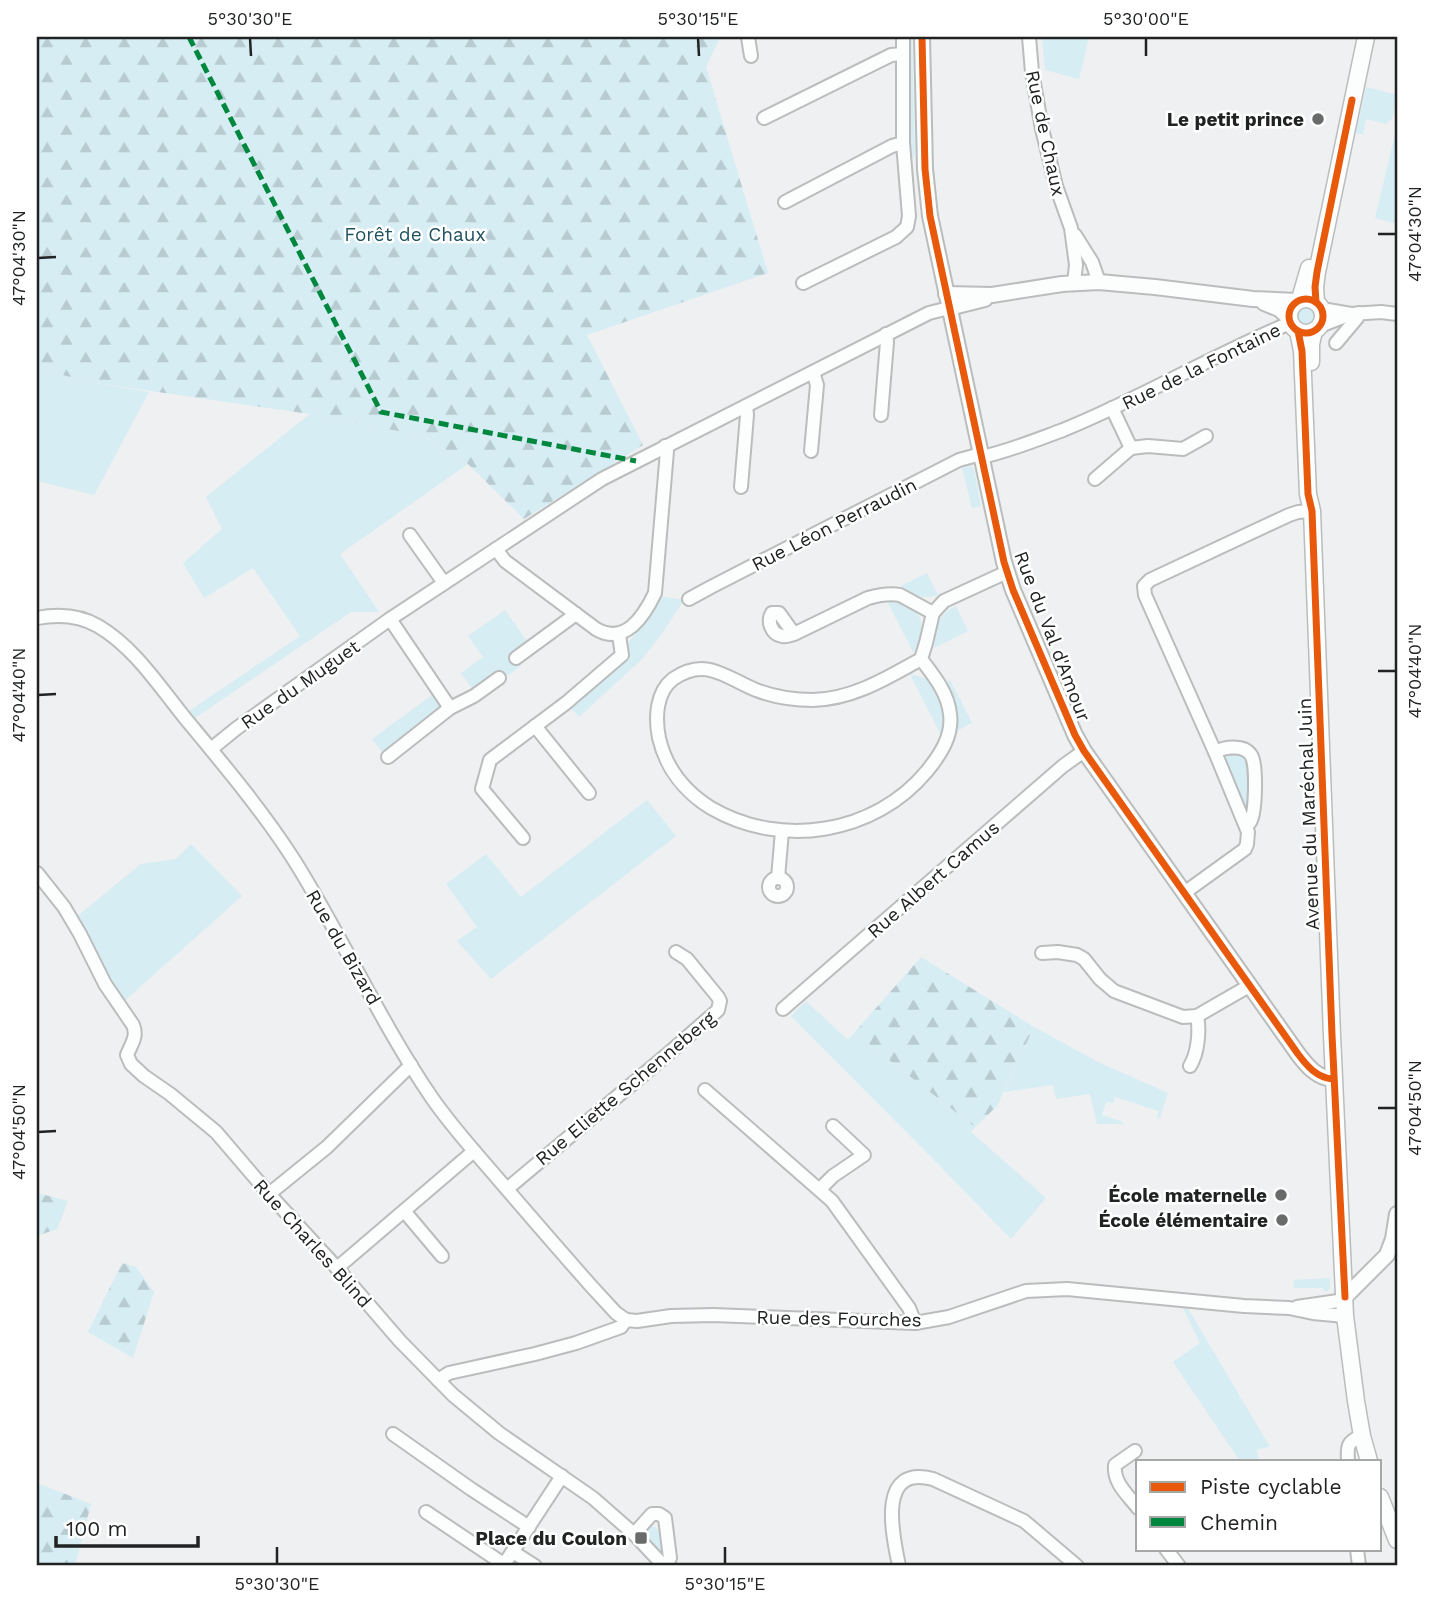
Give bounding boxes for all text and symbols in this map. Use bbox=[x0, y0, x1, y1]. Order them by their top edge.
text: 5°30'30"E bbox=[207, 8, 293, 29]
text: 5°30'15"E bbox=[658, 8, 738, 29]
text: 5°30'00"E bbox=[1103, 8, 1189, 29]
street label: Rue de Chaux bbox=[1021, 68, 1070, 198]
place label: Le petit prince bbox=[1167, 108, 1304, 131]
marker: Le petit prince bbox=[1310, 111, 1326, 127]
text: 47°04'30"N bbox=[1404, 186, 1425, 282]
text: 47°04'30"N bbox=[8, 210, 29, 306]
park label: Forêt de Chaux bbox=[344, 223, 486, 246]
street label: Rue de la Fontaine bbox=[1118, 318, 1284, 415]
street label: Rue Léon Perraudin bbox=[748, 473, 921, 576]
street label: Rue du Val d'Amour bbox=[1009, 548, 1096, 725]
text: 47°04'40"N bbox=[1404, 623, 1425, 719]
street label: Rue du Muguet bbox=[236, 635, 364, 734]
text: 47°04'40"N bbox=[8, 647, 29, 743]
street label: Avenue du Maréchal Juin bbox=[1293, 697, 1324, 931]
street label: Rue Albert Camus bbox=[863, 816, 1004, 943]
street label: Rue du Bizard bbox=[301, 885, 386, 1009]
street label: Rue Eliette Schenneberg bbox=[531, 1006, 721, 1170]
text: 47°04'50"N bbox=[1404, 1060, 1425, 1156]
text: 47°04'50"N bbox=[8, 1084, 29, 1180]
street label: Rue Charles Blind bbox=[249, 1174, 376, 1312]
place label: École maternelle bbox=[1108, 1184, 1267, 1207]
marker: École maternelle bbox=[1273, 1187, 1289, 1203]
place label: École élémentaire bbox=[1098, 1209, 1268, 1232]
marker: École élémentaire bbox=[1274, 1212, 1290, 1228]
street label: Rue des Fourches bbox=[756, 1306, 922, 1331]
legend bbox=[1136, 1460, 1382, 1550]
text: Piste cyclable bbox=[1200, 1474, 1342, 1499]
scale bar bbox=[56, 1505, 198, 1549]
text: Chemin bbox=[1200, 1510, 1278, 1535]
text: 100 m bbox=[66, 1516, 128, 1541]
place label: Place du Coulon bbox=[475, 1527, 627, 1550]
marker: Place du Coulon bbox=[633, 1530, 649, 1546]
text: 5°30'30"E bbox=[234, 1573, 320, 1594]
text: 5°30'15"E bbox=[685, 1573, 765, 1594]

